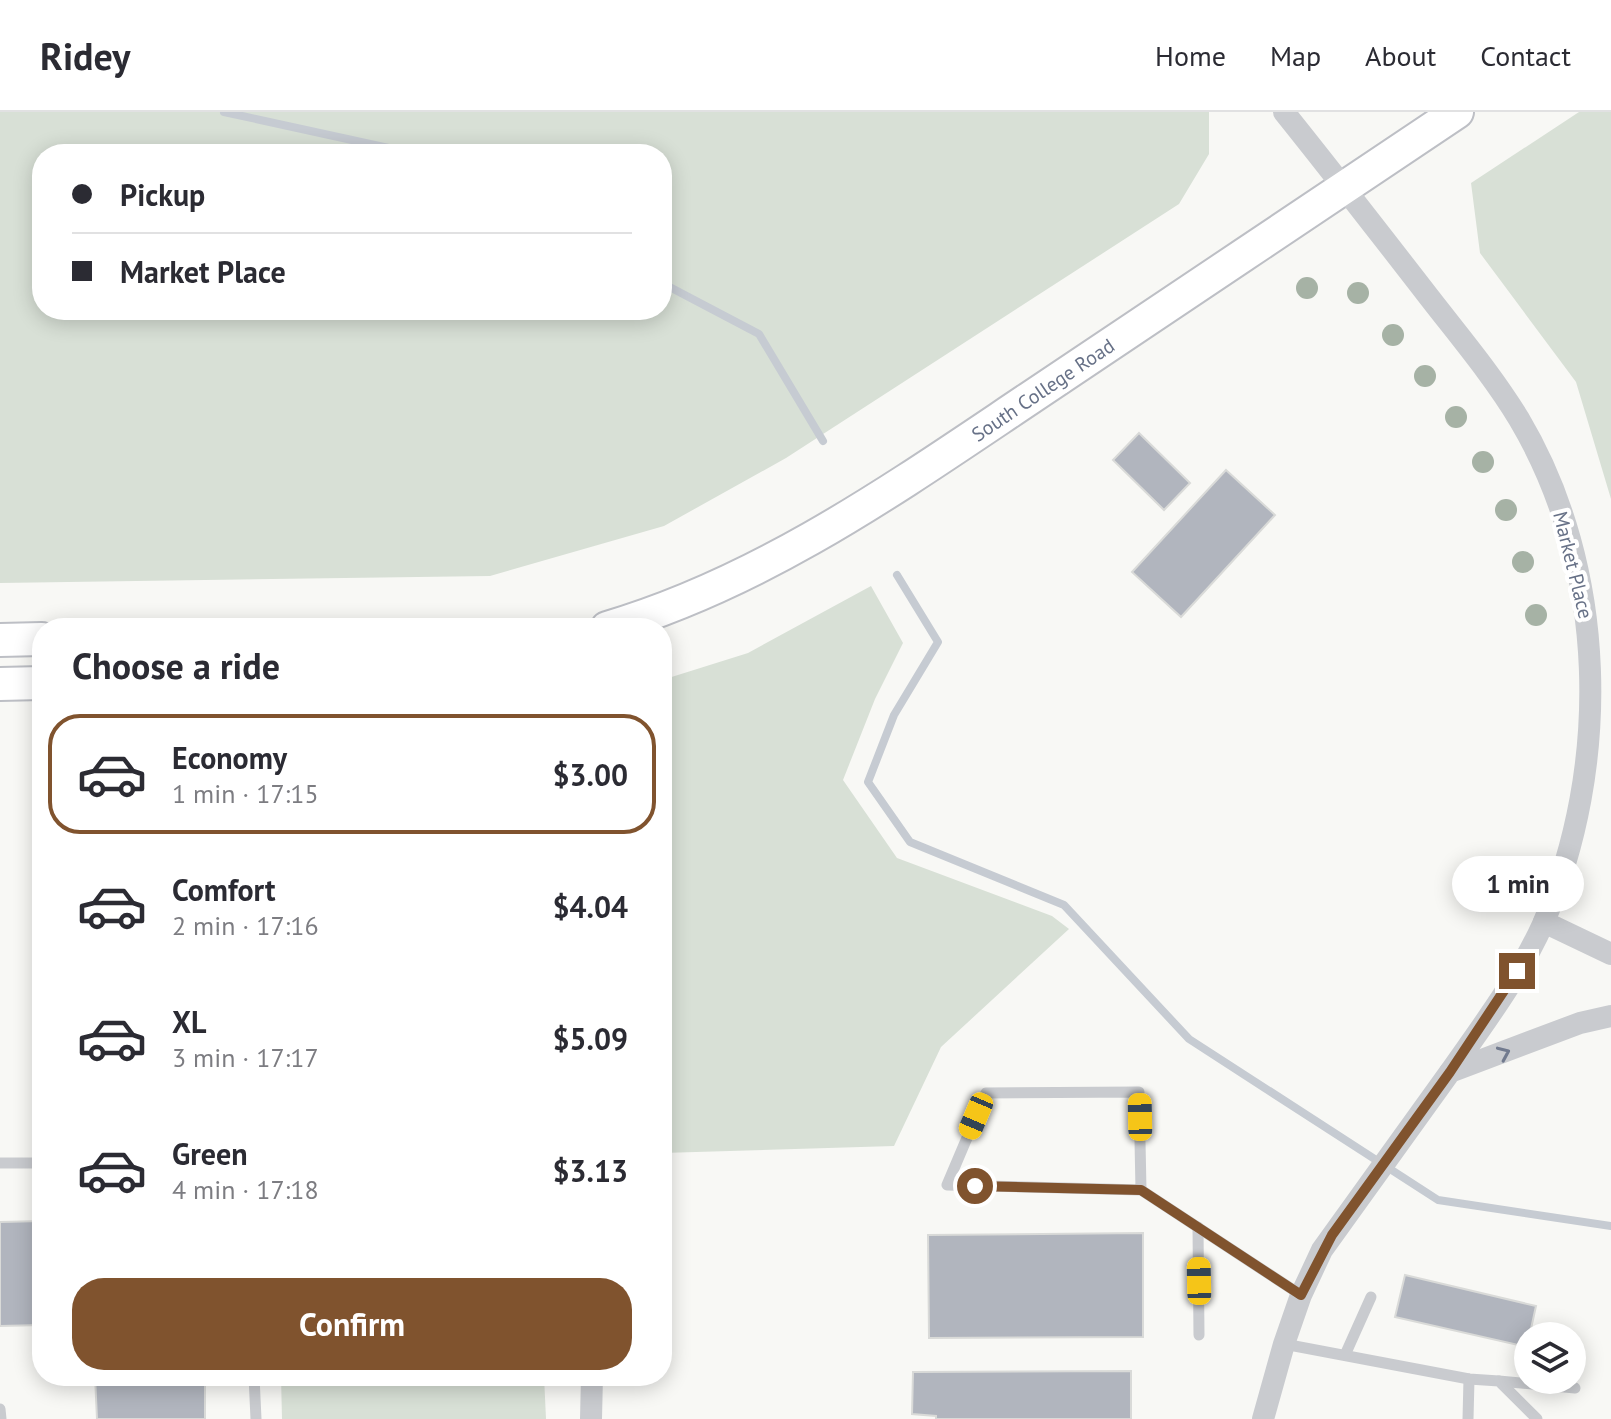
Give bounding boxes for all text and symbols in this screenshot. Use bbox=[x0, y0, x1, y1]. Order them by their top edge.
text: Ridey bbox=[40, 31, 131, 80]
text: Home bbox=[1155, 37, 1226, 74]
text: Map bbox=[1270, 37, 1321, 74]
text: About bbox=[1365, 37, 1436, 74]
text: Contact bbox=[1480, 37, 1571, 74]
text: Pickup bbox=[120, 175, 205, 214]
text: Market Place bbox=[120, 252, 286, 291]
street label: South College Road bbox=[967, 333, 1119, 447]
street label: Market Place bbox=[1547, 509, 1599, 621]
text: Choose a ride bbox=[72, 642, 280, 689]
icon: car bbox=[76, 738, 148, 810]
text: Economy bbox=[172, 738, 287, 777]
text: $3.00 bbox=[553, 755, 628, 794]
text: 1 min · 17:15 bbox=[172, 777, 319, 810]
callout: 1 min bbox=[1451, 855, 1583, 911]
text: 1 min bbox=[1486, 867, 1550, 900]
icon: car bbox=[76, 870, 148, 942]
text: Comfort bbox=[172, 870, 275, 909]
text: $4.04 bbox=[553, 887, 628, 926]
text: 2 min · 17:16 bbox=[172, 909, 319, 942]
route end bbox=[1499, 953, 1535, 989]
icon: car bbox=[76, 1002, 148, 1074]
text: XL bbox=[172, 1002, 206, 1041]
text: $5.09 bbox=[553, 1019, 628, 1058]
text: 3 min · 17:17 bbox=[172, 1041, 319, 1074]
one-way arrow bbox=[1495, 1047, 1510, 1063]
car bbox=[956, 1089, 996, 1143]
car bbox=[1128, 1093, 1152, 1141]
icon: car bbox=[76, 1134, 148, 1206]
text: Green bbox=[172, 1134, 247, 1173]
text: $3.13 bbox=[553, 1151, 628, 1190]
route start bbox=[957, 1168, 993, 1204]
text: 4 min · 17:18 bbox=[172, 1173, 319, 1206]
car bbox=[1187, 1257, 1211, 1305]
button: Confirm bbox=[72, 1278, 632, 1370]
map controls bbox=[1514, 1322, 1586, 1394]
button: layers bbox=[1514, 1322, 1586, 1394]

